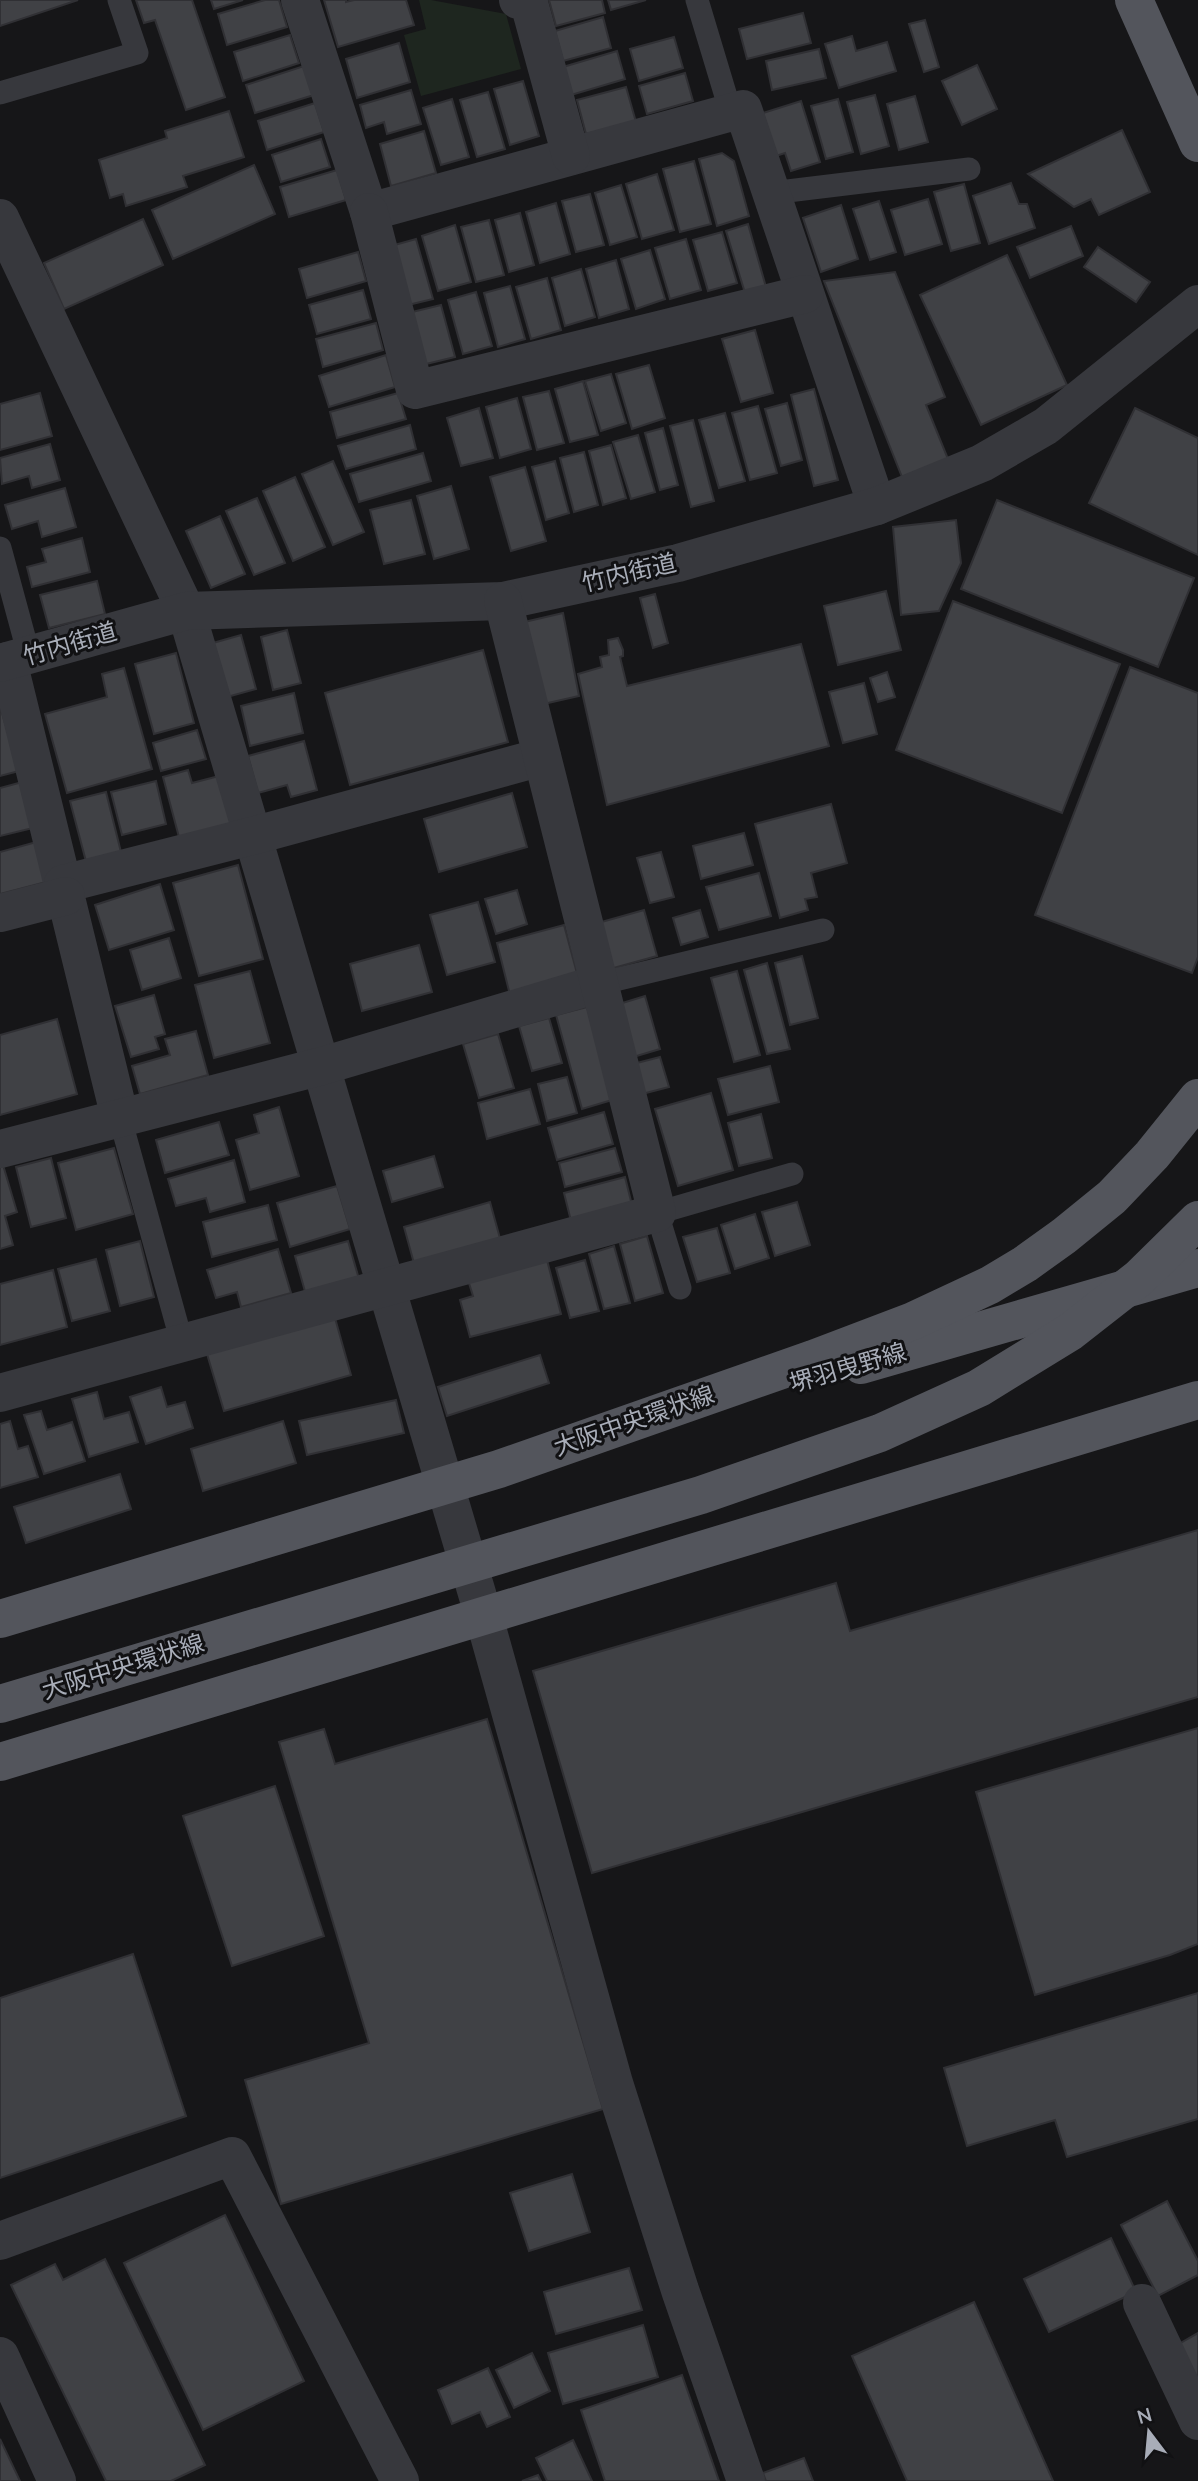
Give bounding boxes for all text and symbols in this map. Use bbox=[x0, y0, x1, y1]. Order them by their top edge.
street label: 竹内街道 bbox=[579, 547, 679, 599]
street label: 竹内街道 bbox=[19, 615, 121, 673]
street label: 堺羽曳野線 bbox=[786, 1336, 910, 1400]
street label: 大阪中央環状線 bbox=[549, 1379, 719, 1463]
street label: 大阪中央環状線 bbox=[38, 1627, 208, 1707]
north arrow bbox=[1114, 2397, 1184, 2467]
text: N bbox=[1134, 2402, 1155, 2431]

